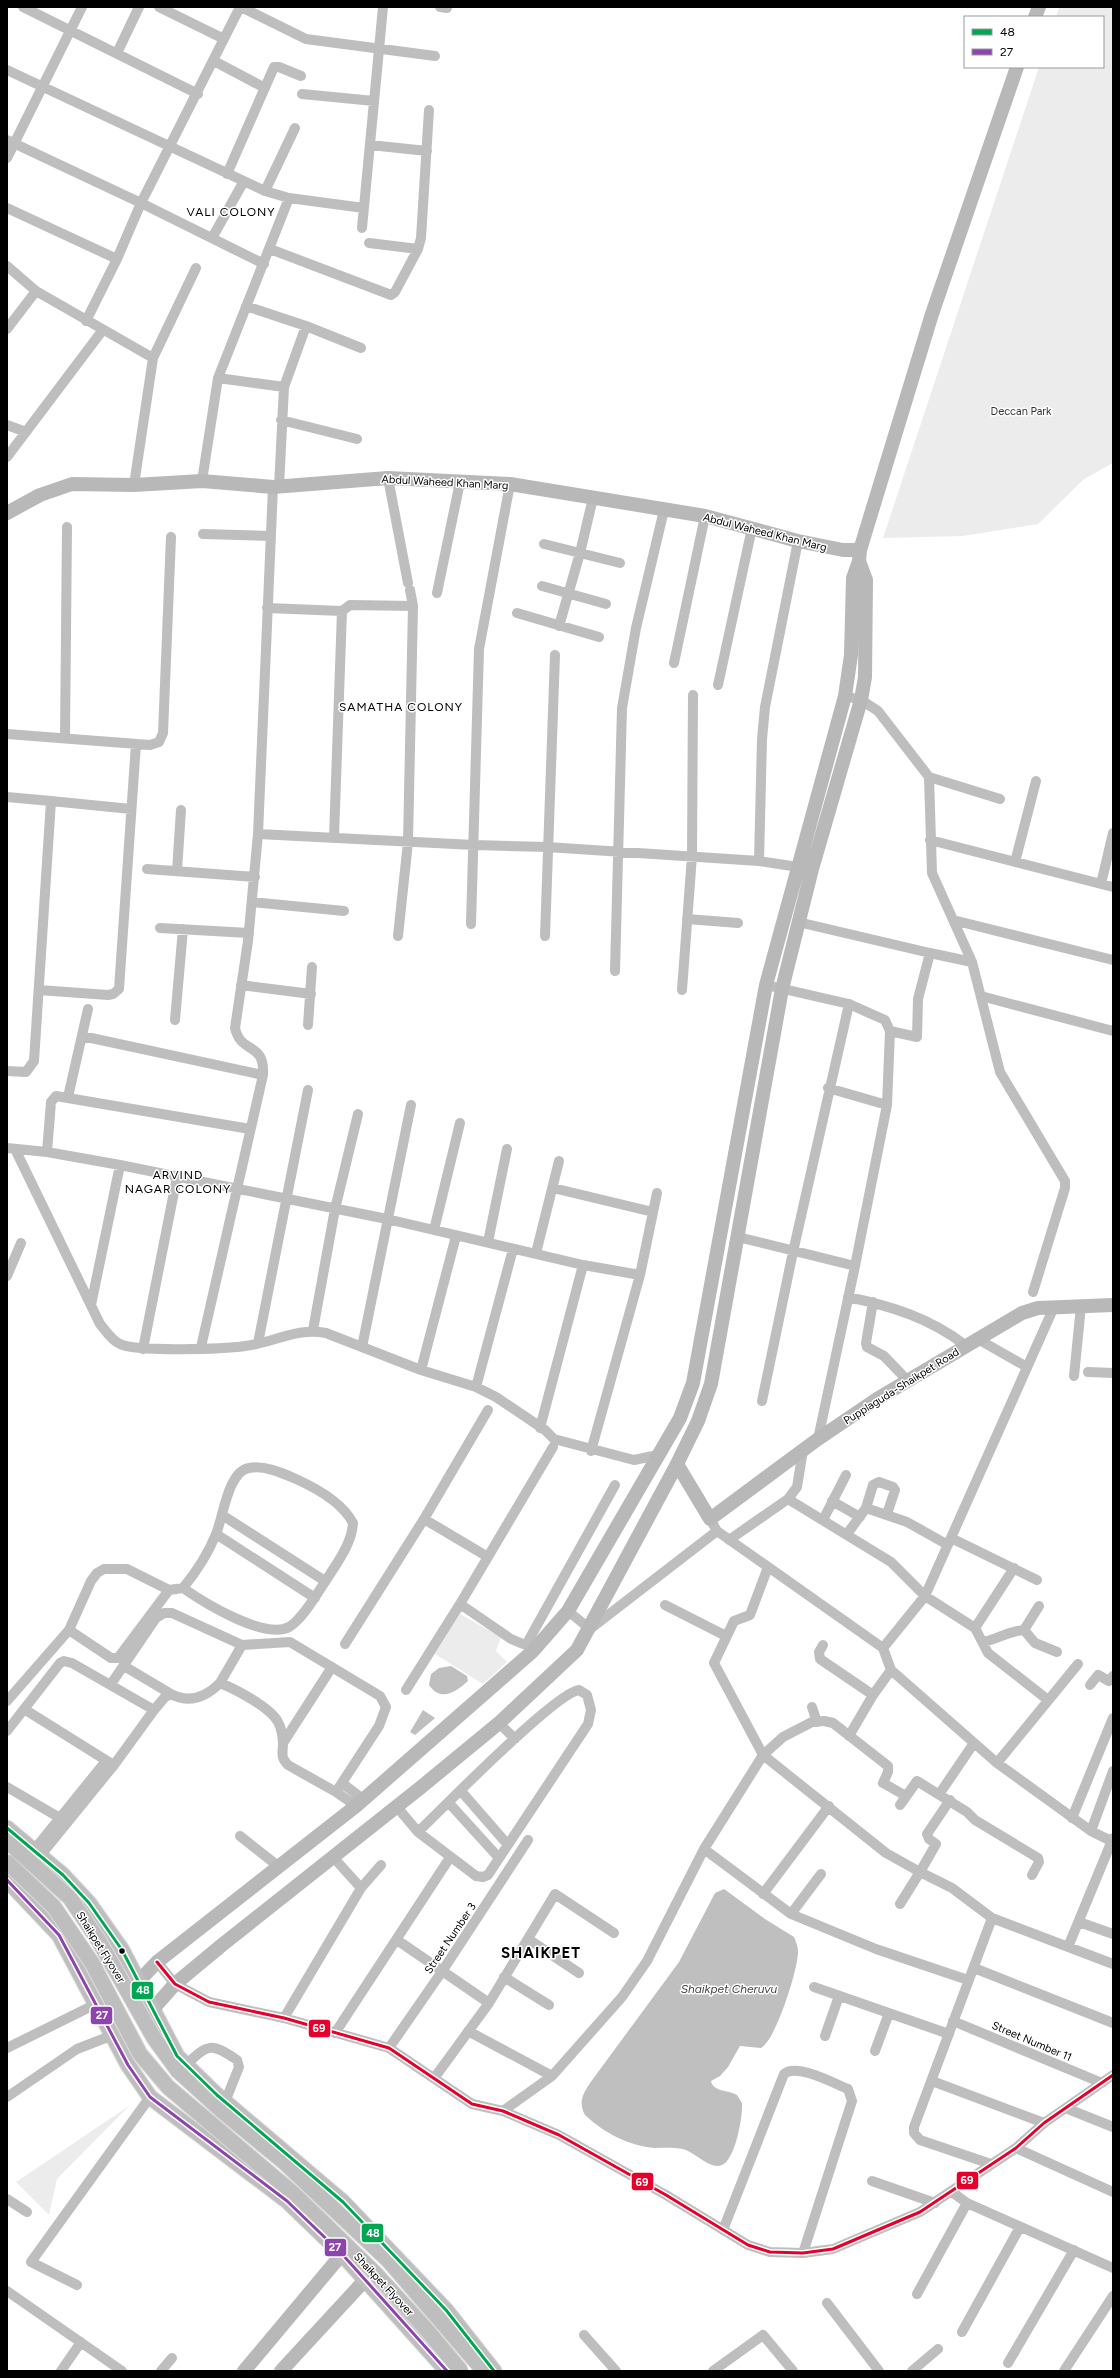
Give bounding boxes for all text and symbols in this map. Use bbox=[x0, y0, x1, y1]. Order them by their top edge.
legend bbox=[964, 16, 1104, 68]
text: 48 bbox=[1000, 25, 1015, 39]
text: 27 bbox=[1000, 45, 1014, 59]
district label: VALI COLONY bbox=[186, 205, 276, 219]
park label: Deccan Park bbox=[991, 405, 1052, 418]
street label: Abdul Waheed Khan Marg bbox=[381, 473, 509, 492]
street label: Abdul Waheed Khan Marg bbox=[702, 511, 828, 554]
district label: SAMATHA COLONY bbox=[339, 700, 463, 714]
district label: ARVIND NAGAR COLONY bbox=[125, 1168, 231, 1196]
street label: Pupplaguda-Shaikpet Road bbox=[841, 1345, 961, 1427]
street label: Street Number 3 bbox=[422, 1900, 479, 1976]
street label: Shaikpet Flyover bbox=[74, 1909, 128, 1985]
district label: SHAIKPET bbox=[501, 1944, 581, 1962]
unlabelled marker bbox=[117, 1946, 127, 1956]
line badge: 48 bbox=[131, 1981, 154, 2000]
water label: Shaikpet Cheruvu bbox=[681, 1982, 778, 1996]
text: 48 bbox=[136, 1984, 150, 1997]
line badge: 27 bbox=[90, 2006, 113, 2025]
text: 27 bbox=[96, 2009, 108, 2022]
line badge: 69 bbox=[308, 2019, 331, 2038]
street label: Street Number 11 bbox=[990, 2019, 1074, 2064]
text: 69 bbox=[313, 2022, 325, 2035]
line badge: 69 bbox=[956, 2171, 979, 2190]
line badge: 69 bbox=[631, 2172, 654, 2191]
text: 69 bbox=[961, 2174, 973, 2187]
text: 69 bbox=[636, 2176, 648, 2189]
line badge: 48 bbox=[361, 2223, 384, 2243]
text: 48 bbox=[366, 2227, 380, 2240]
line badge: 27 bbox=[324, 2238, 347, 2257]
text: 27 bbox=[329, 2241, 341, 2254]
street label: Shaikpet Flyover bbox=[351, 2250, 416, 2319]

